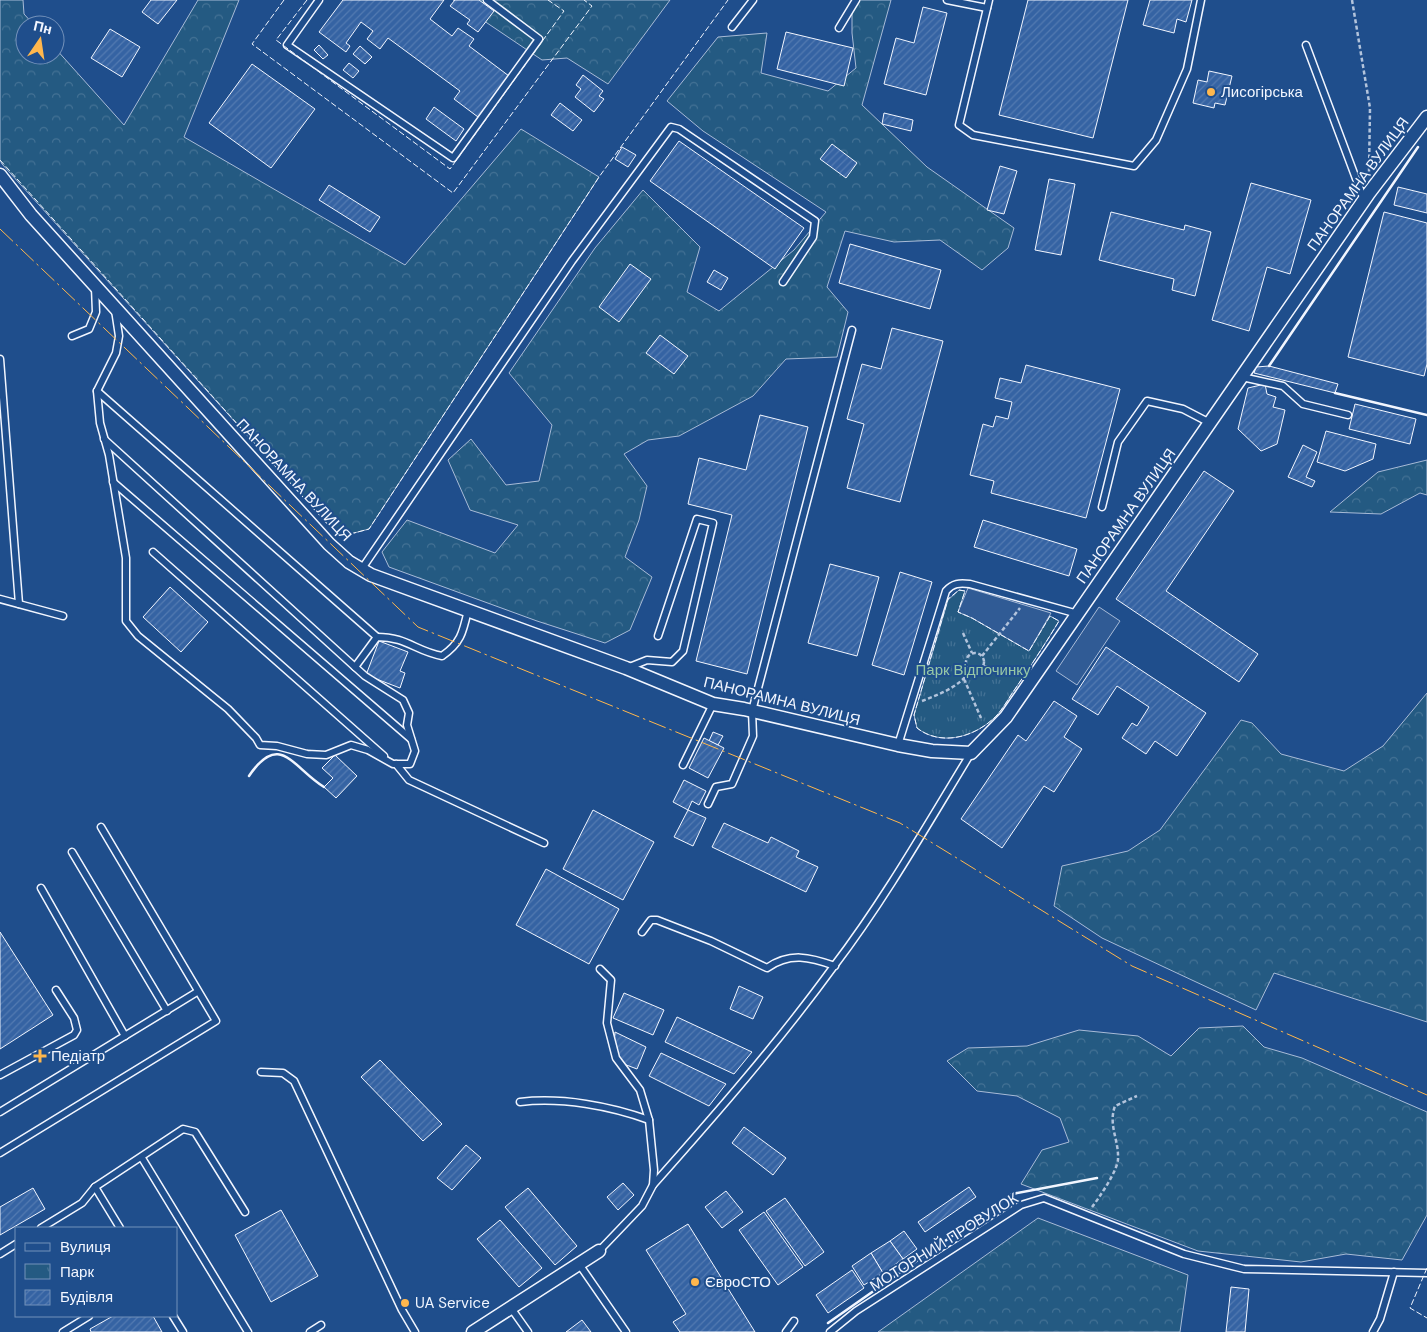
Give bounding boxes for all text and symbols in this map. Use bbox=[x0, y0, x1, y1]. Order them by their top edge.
north arrow bbox=[15, 15, 65, 65]
text: Пн bbox=[32, 16, 54, 38]
place label: Лисогірська bbox=[1221, 82, 1304, 102]
marker: Лисогірська bbox=[1205, 86, 1217, 98]
street label: ПАНОРАМНА ВУЛИЦЯ bbox=[1303, 113, 1413, 255]
street label: ПАНОРАМНА ВУЛИЦЯ bbox=[232, 414, 356, 546]
street label: ПАНОРАМНА ВУЛИЦЯ bbox=[1072, 444, 1180, 588]
park label: Парк Відпочинку bbox=[916, 660, 1031, 680]
street label: ПАНОРАМНА ВУЛИЦЯ bbox=[702, 672, 862, 730]
place label: Педіатр bbox=[51, 1046, 105, 1066]
marker: Педіатр bbox=[33, 1049, 47, 1063]
street label: МОТОРНИЙ ПРОВУЛОК bbox=[866, 1188, 1022, 1296]
legend bbox=[15, 1227, 178, 1317]
text: Вулиця bbox=[60, 1237, 111, 1257]
text: Парк bbox=[60, 1262, 94, 1282]
place label: ЄвроСТО bbox=[705, 1272, 771, 1292]
marker: ЄвроСТО bbox=[689, 1276, 701, 1288]
text: Будівля bbox=[60, 1287, 113, 1307]
place label: UA Service bbox=[415, 1293, 490, 1313]
marker: UA Service bbox=[399, 1297, 411, 1309]

